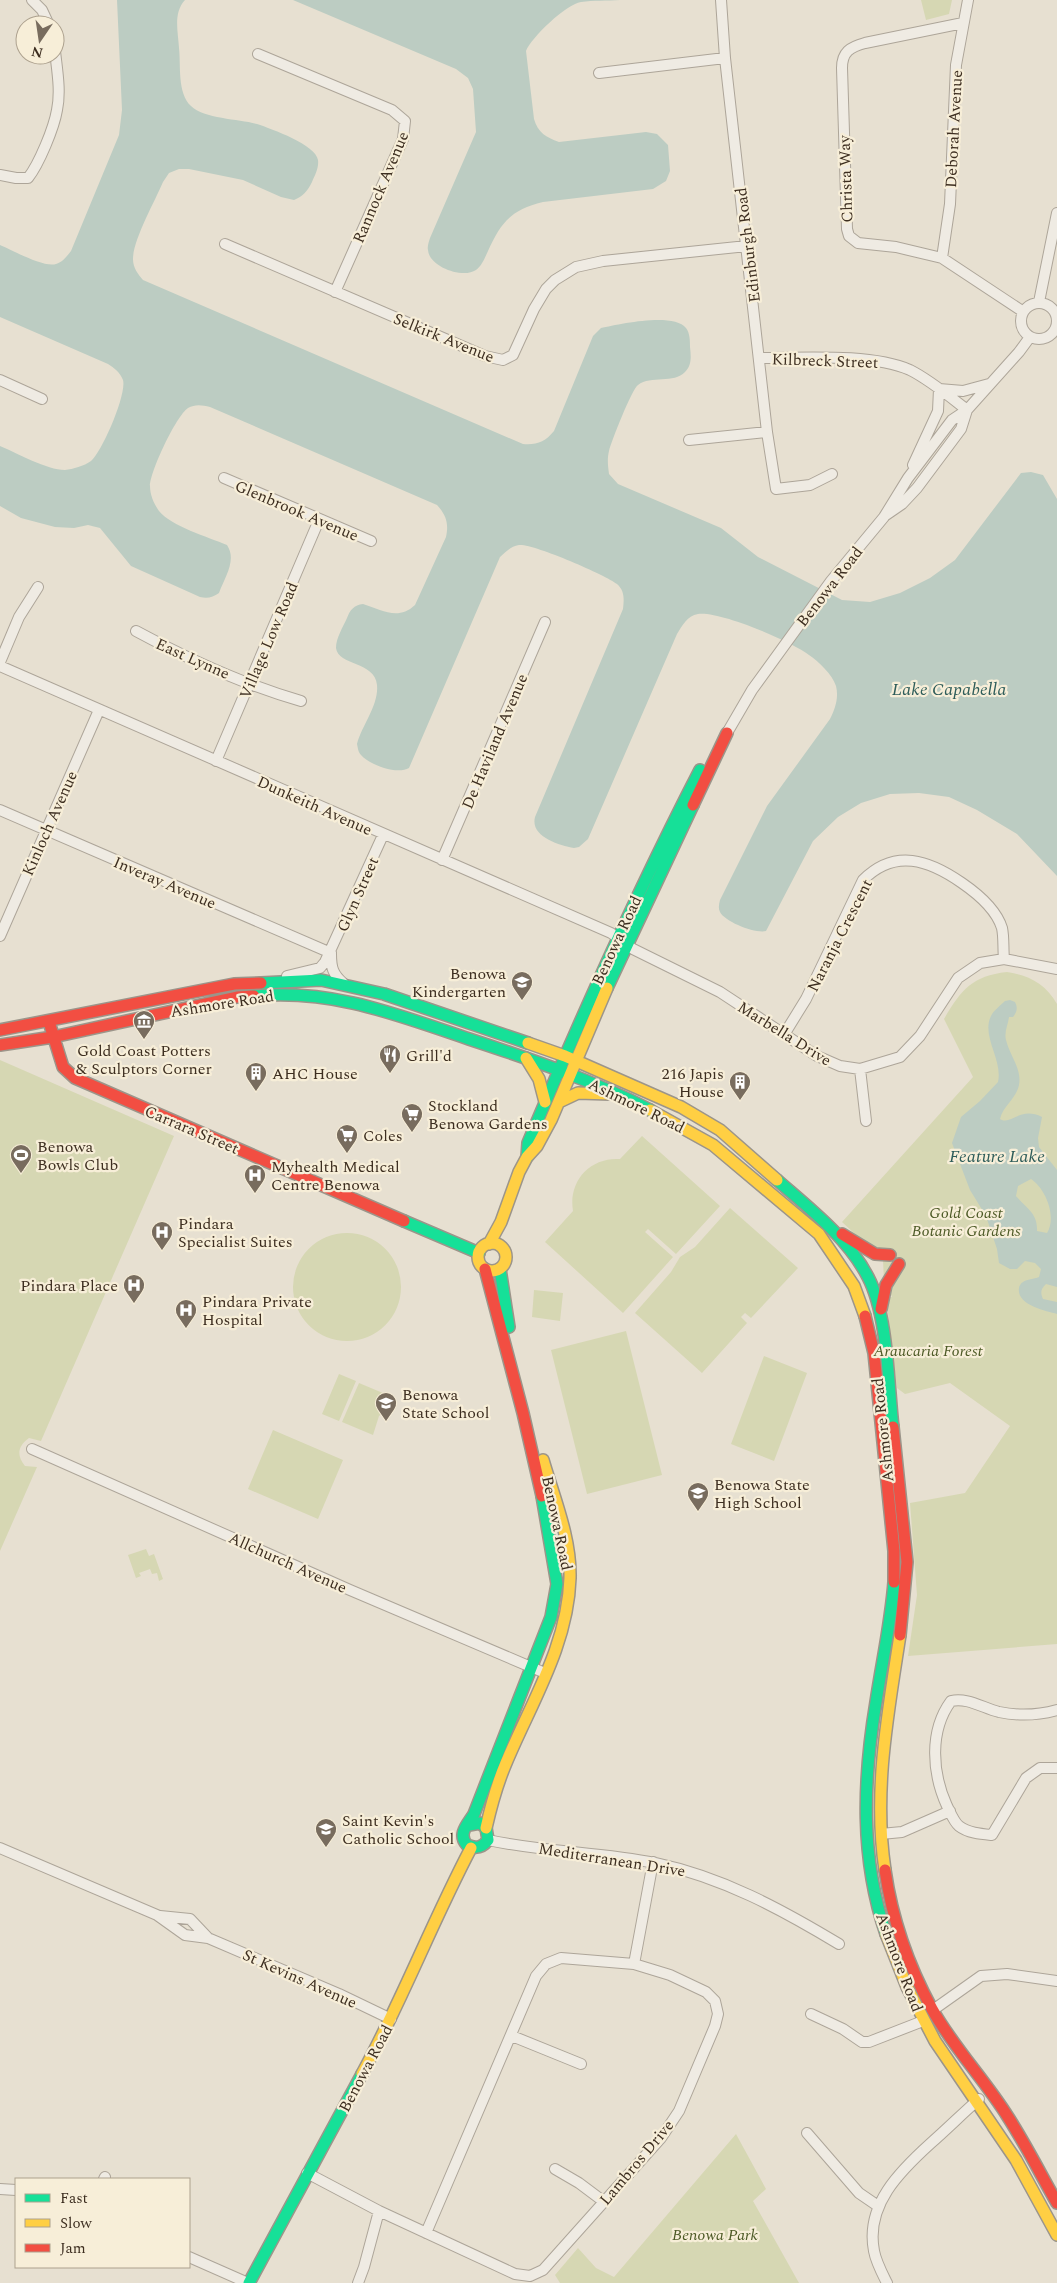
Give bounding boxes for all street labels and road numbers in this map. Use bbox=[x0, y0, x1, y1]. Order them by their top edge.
street label: Deborah Avenue bbox=[939, 69, 969, 189]
street label: Rannock Avenue bbox=[347, 128, 415, 247]
street label: Christa Way bbox=[832, 134, 860, 223]
street label: Edinburgh Road bbox=[729, 186, 767, 304]
street label: Selkirk Avenue bbox=[390, 307, 498, 369]
street label: Kilbreck Street bbox=[771, 347, 879, 375]
street label: Glenbrook Avenue bbox=[231, 474, 362, 548]
street label: Benowa Road bbox=[791, 541, 869, 632]
street label: Village Low Road bbox=[233, 578, 304, 703]
street label: East Lynne bbox=[152, 632, 233, 686]
street label: De Haviland Avenue bbox=[456, 670, 534, 813]
street label: Kinloch Avenue bbox=[16, 767, 84, 880]
street label: Dunkeith Avenue bbox=[253, 770, 376, 842]
street label: Inveray Avenue bbox=[109, 850, 220, 915]
street label: Glyn Street bbox=[331, 853, 385, 936]
street label: Naranja Crescent bbox=[801, 875, 879, 996]
street label: Benowa Road bbox=[586, 892, 648, 989]
street label: Ashmore Road bbox=[169, 984, 276, 1024]
street label: Marbella Drive bbox=[733, 995, 836, 1072]
street label: Ashmore Road bbox=[584, 1072, 689, 1140]
street label: Carrara Street bbox=[141, 1099, 243, 1161]
street label: Ashmore Road bbox=[866, 1377, 900, 1483]
street label: Benowa Road bbox=[535, 1474, 579, 1573]
street label: Allchurch Avenue bbox=[225, 1526, 351, 1600]
street label: Mediterranean Drive bbox=[537, 1837, 687, 1883]
street label: Ashmore Road bbox=[869, 1909, 929, 2016]
street label: St Kevins Avenue bbox=[239, 1943, 361, 2015]
street label: Benowa Road bbox=[333, 2020, 399, 2117]
street label: Lambros Drive bbox=[594, 2114, 680, 2211]

